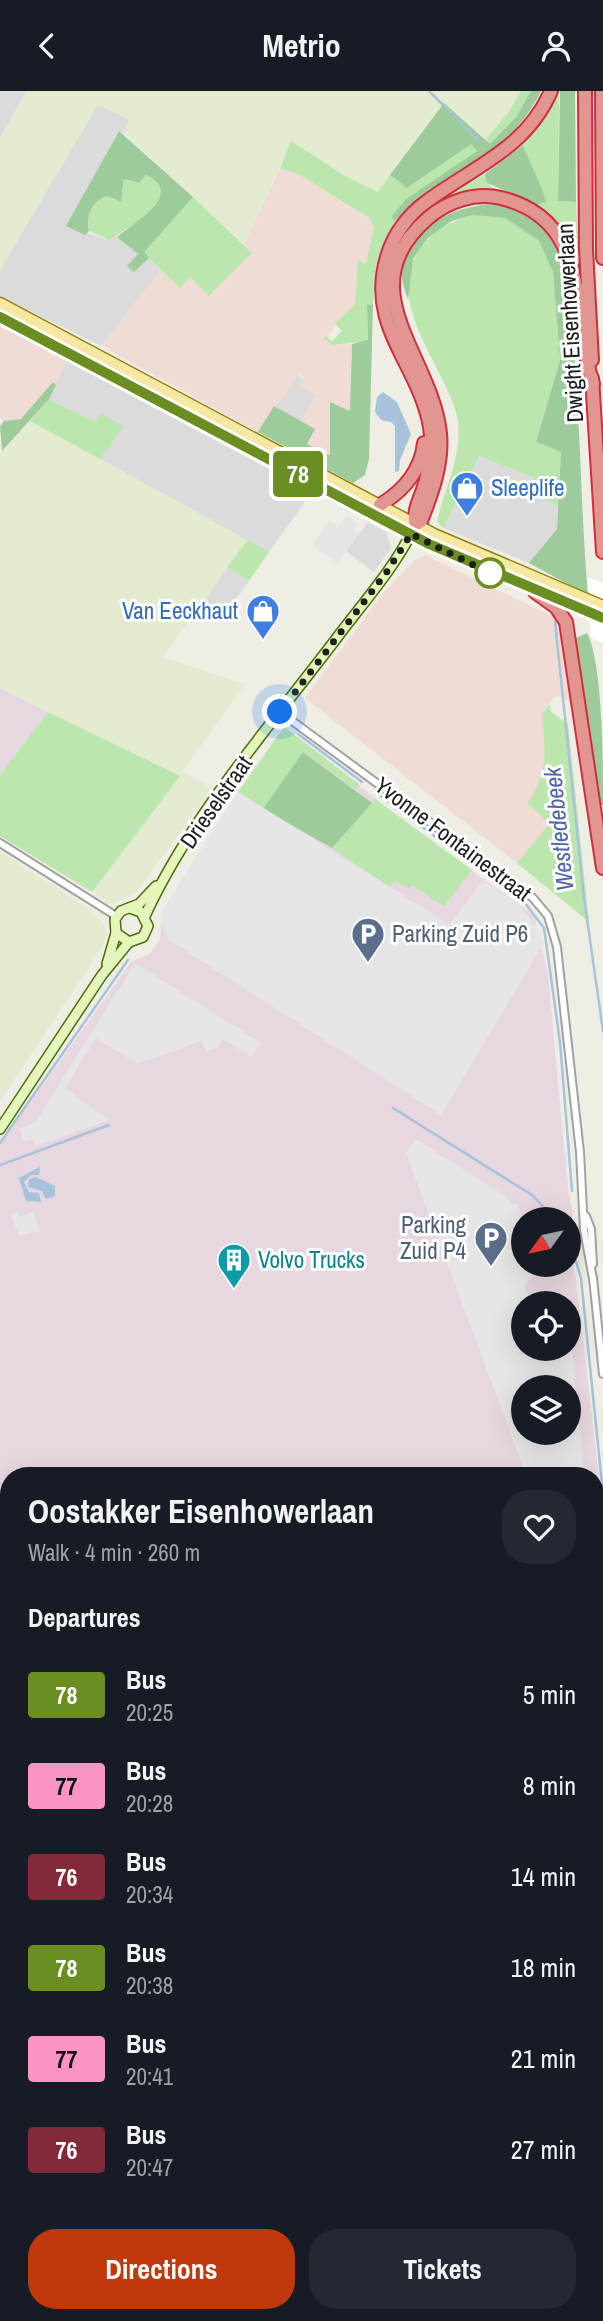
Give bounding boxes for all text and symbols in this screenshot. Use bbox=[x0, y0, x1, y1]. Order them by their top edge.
text: Metrio bbox=[262, 24, 341, 67]
icon: back bbox=[28, 27, 66, 65]
icon: person bbox=[537, 27, 575, 65]
street label: Dwight Eisenhowerlaan bbox=[549, 223, 590, 423]
line badge: 78 bbox=[266, 451, 330, 497]
text: 78 bbox=[287, 458, 309, 490]
shop icon: Sleeplife bbox=[448, 469, 486, 518]
place label: Sleeplife bbox=[491, 472, 564, 503]
unlabelled marker bbox=[475, 558, 505, 588]
shop icon: Van Eeckhaut bbox=[244, 592, 282, 641]
place label: Van Eeckhaut bbox=[122, 595, 238, 626]
your location bbox=[262, 694, 297, 729]
street label: Drieselstraat bbox=[172, 749, 259, 854]
water label: Westledebeek bbox=[535, 764, 580, 893]
street label: Yvonne Fontainestraat bbox=[369, 769, 538, 908]
parking icon: Parking Zuid P6 bbox=[349, 915, 387, 964]
place label: Parking Zuid P6 bbox=[392, 918, 528, 949]
north arrow bbox=[511, 1207, 581, 1277]
map controls bbox=[511, 1207, 581, 1445]
place label: Parking Zuid P4 bbox=[400, 1209, 467, 1266]
parking icon: Parking Zuid P4 bbox=[472, 1219, 510, 1268]
building icon: Volvo Trucks bbox=[215, 1241, 253, 1290]
place label: Volvo Trucks bbox=[258, 1244, 365, 1275]
button: locate bbox=[511, 1291, 581, 1361]
button: layers bbox=[511, 1375, 581, 1445]
text: Oostakker Eisenhowerlaan bbox=[28, 1489, 374, 1533]
button: heart bbox=[502, 1490, 576, 1564]
text: Walk · 4 min · 260 m bbox=[28, 1537, 200, 1568]
text: Departures bbox=[28, 1600, 141, 1635]
text: Bus bbox=[126, 1662, 166, 1697]
text: 5 min bbox=[523, 1677, 576, 1712]
text: 78 bbox=[56, 1679, 77, 1711]
text: 20:25 bbox=[126, 1697, 173, 1728]
text: Bus bbox=[126, 1753, 166, 1788]
text: 8 min bbox=[523, 1768, 576, 1803]
text: 77 bbox=[56, 1770, 77, 1802]
text: 20:28 bbox=[126, 1788, 173, 1819]
text: Bus bbox=[126, 1844, 166, 1879]
text: 14 min bbox=[511, 1859, 576, 1894]
text: 76 bbox=[56, 1861, 77, 1893]
text: 20:34 bbox=[126, 1879, 173, 1910]
text: Bus bbox=[126, 1935, 166, 1970]
text: 18 min bbox=[511, 1950, 576, 1985]
text: 78 bbox=[56, 1952, 77, 1984]
text: 20:38 bbox=[126, 1970, 173, 2001]
text: Bus bbox=[126, 2026, 166, 2061]
text: 21 min bbox=[511, 2041, 576, 2076]
text: 77 bbox=[56, 2043, 77, 2075]
text: 20:41 bbox=[126, 2061, 173, 2092]
text: Bus bbox=[126, 2117, 166, 2152]
text: 27 min bbox=[511, 2132, 576, 2167]
text: 76 bbox=[56, 2134, 77, 2166]
text: 20:47 bbox=[126, 2152, 173, 2183]
button: Directions bbox=[28, 2229, 295, 2309]
button: Tickets bbox=[309, 2229, 576, 2309]

